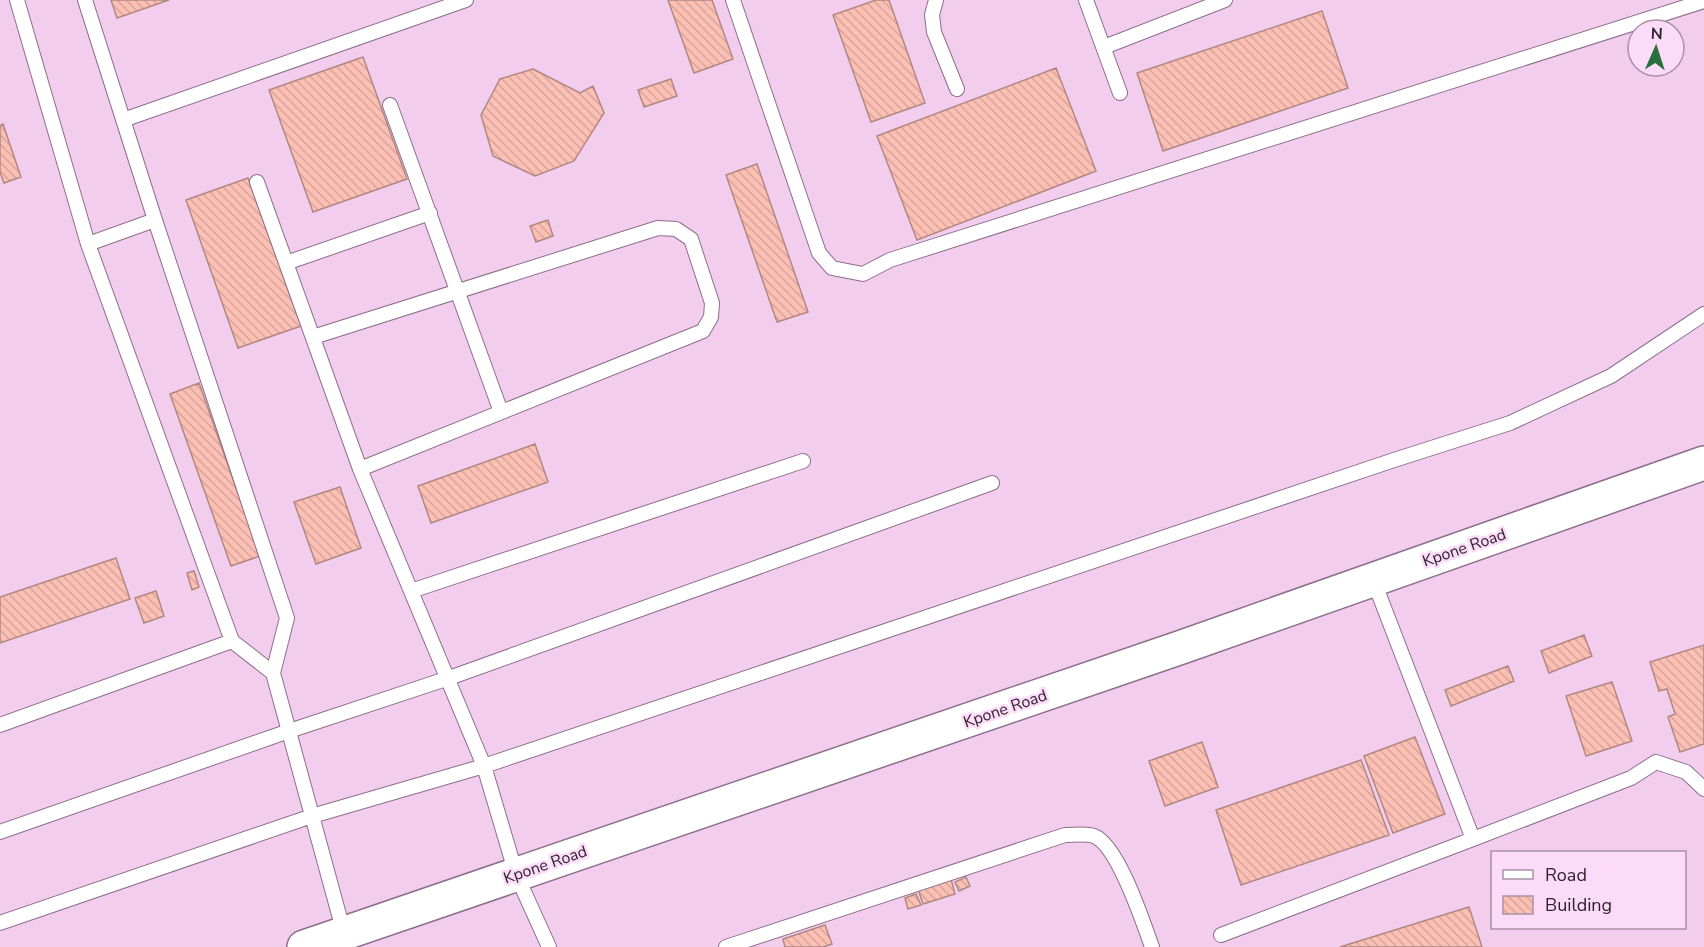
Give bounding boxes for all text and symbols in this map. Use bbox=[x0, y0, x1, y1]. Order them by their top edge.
north arrow bbox=[1626, 18, 1686, 78]
text: N bbox=[1650, 23, 1663, 45]
street label: Kpone Road bbox=[1420, 523, 1509, 573]
street label: Kpone Road bbox=[961, 684, 1050, 734]
street label: Kpone Road bbox=[501, 840, 590, 890]
legend bbox=[1491, 851, 1686, 929]
text: Road bbox=[1545, 863, 1587, 887]
text: Building bbox=[1545, 893, 1612, 917]

